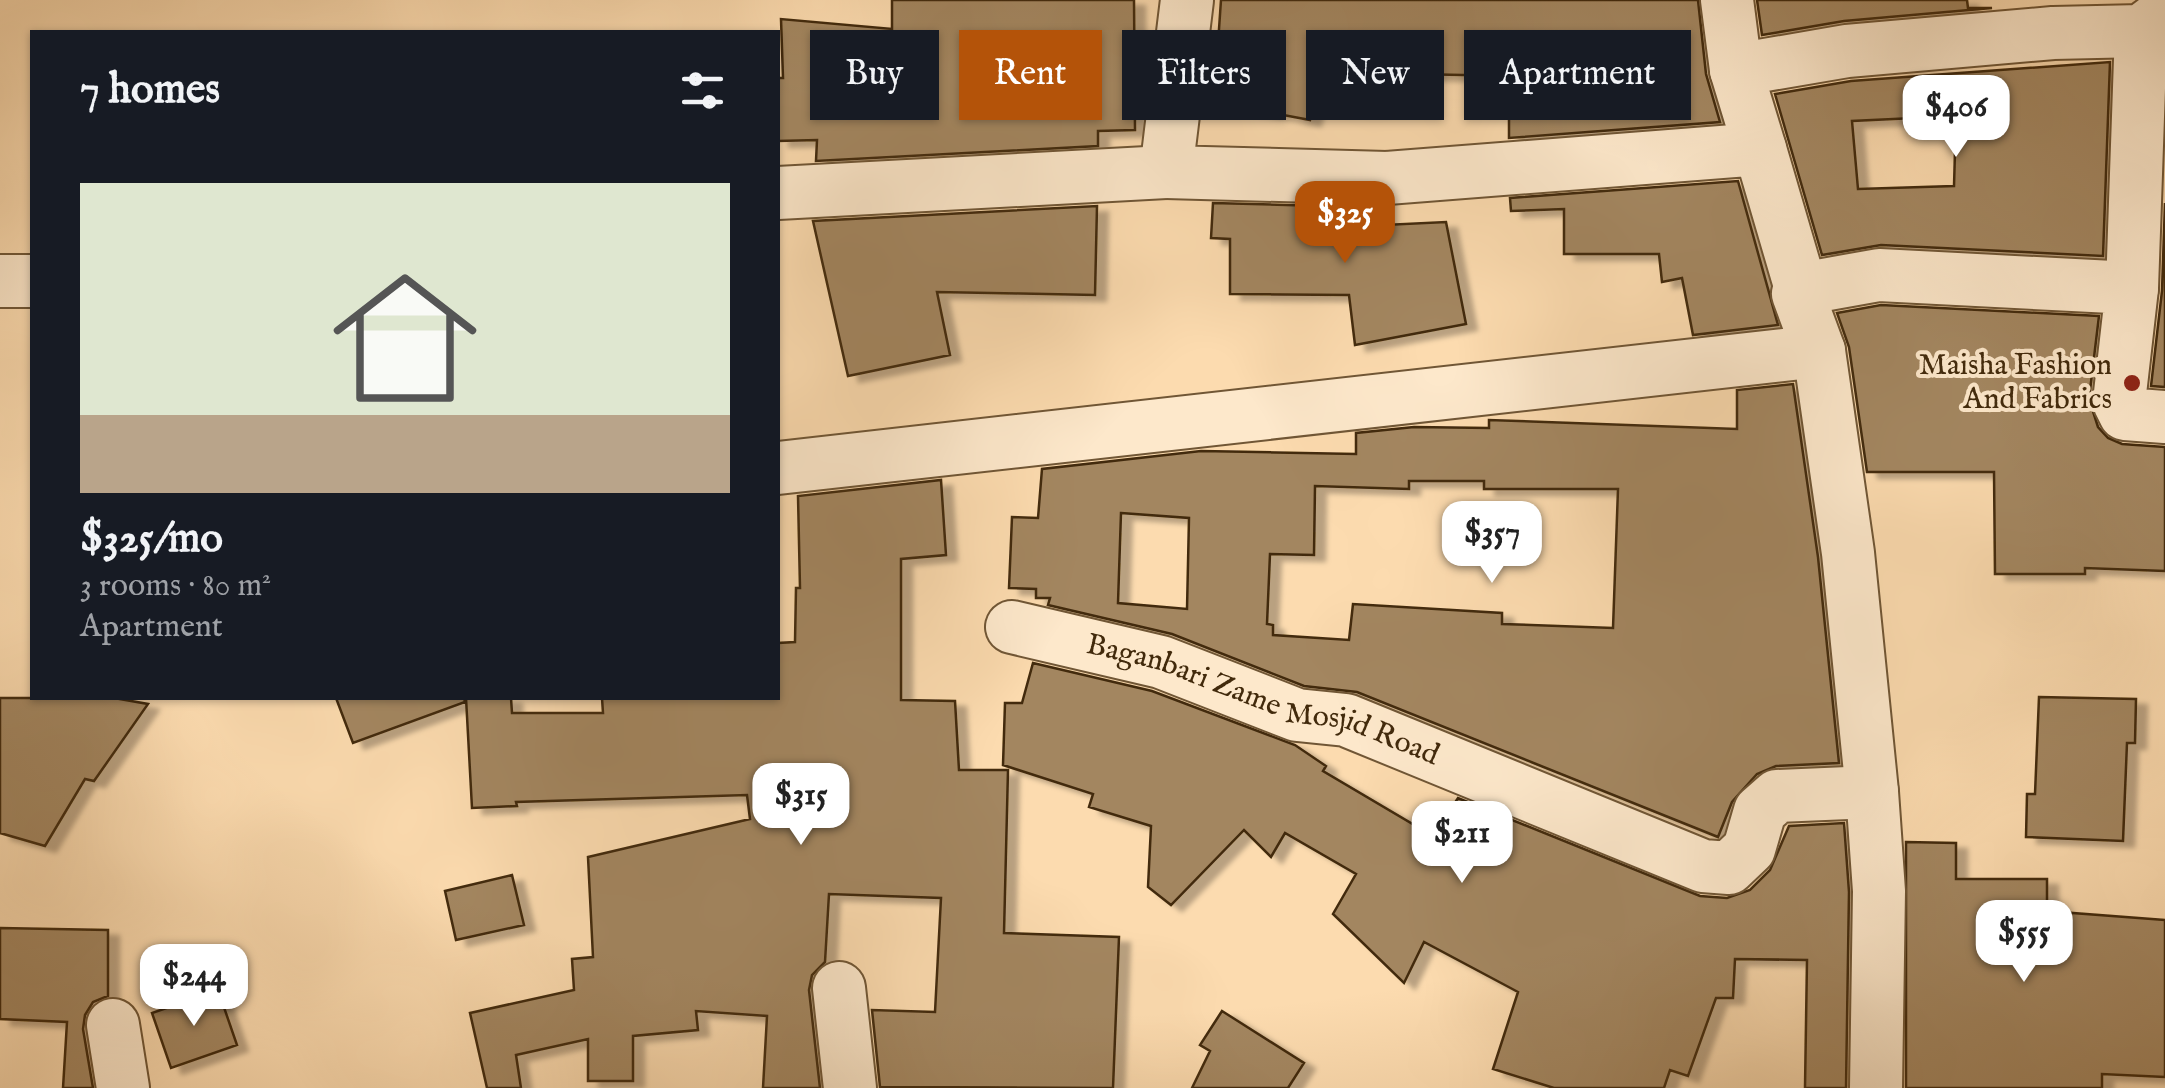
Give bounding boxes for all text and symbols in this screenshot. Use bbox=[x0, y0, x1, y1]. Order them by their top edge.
chip: Buy bbox=[810, 30, 939, 120]
chip: Rent bbox=[959, 30, 1102, 120]
chip: Filters bbox=[1122, 30, 1286, 120]
chip: New bbox=[1306, 30, 1444, 120]
chip: Apartment bbox=[1464, 30, 1691, 120]
icon: filters bbox=[675, 63, 730, 118]
text: 7 homes bbox=[80, 64, 220, 117]
pin: $406 bbox=[1897, 75, 2015, 160]
text: $406 bbox=[1925, 87, 1987, 128]
pin: $325 bbox=[1286, 181, 1404, 266]
text: $325 bbox=[1317, 193, 1373, 234]
icon: home bbox=[315, 248, 495, 428]
place label: Maisha Fashion And Fabrics bbox=[1919, 347, 2112, 419]
marker: Maisha Fashion And Fabrics bbox=[2121, 372, 2143, 394]
pin: $357 bbox=[1433, 501, 1551, 586]
text: $325/mo bbox=[80, 513, 223, 566]
text: $357 bbox=[1464, 513, 1520, 554]
text: 3 rooms · 80 m² bbox=[80, 566, 271, 607]
text: Apartment bbox=[80, 607, 223, 648]
street label: Baganbari Zame Mosjid Road bbox=[1083, 626, 1446, 775]
pin: $315 bbox=[742, 763, 860, 848]
text: $315 bbox=[774, 775, 828, 816]
pin: $211 bbox=[1403, 801, 1521, 886]
text: $211 bbox=[1434, 813, 1490, 854]
pin: $555 bbox=[1965, 900, 2083, 985]
text: $555 bbox=[1998, 912, 2050, 953]
pin: $244 bbox=[135, 944, 253, 1029]
text: $244 bbox=[162, 956, 226, 997]

